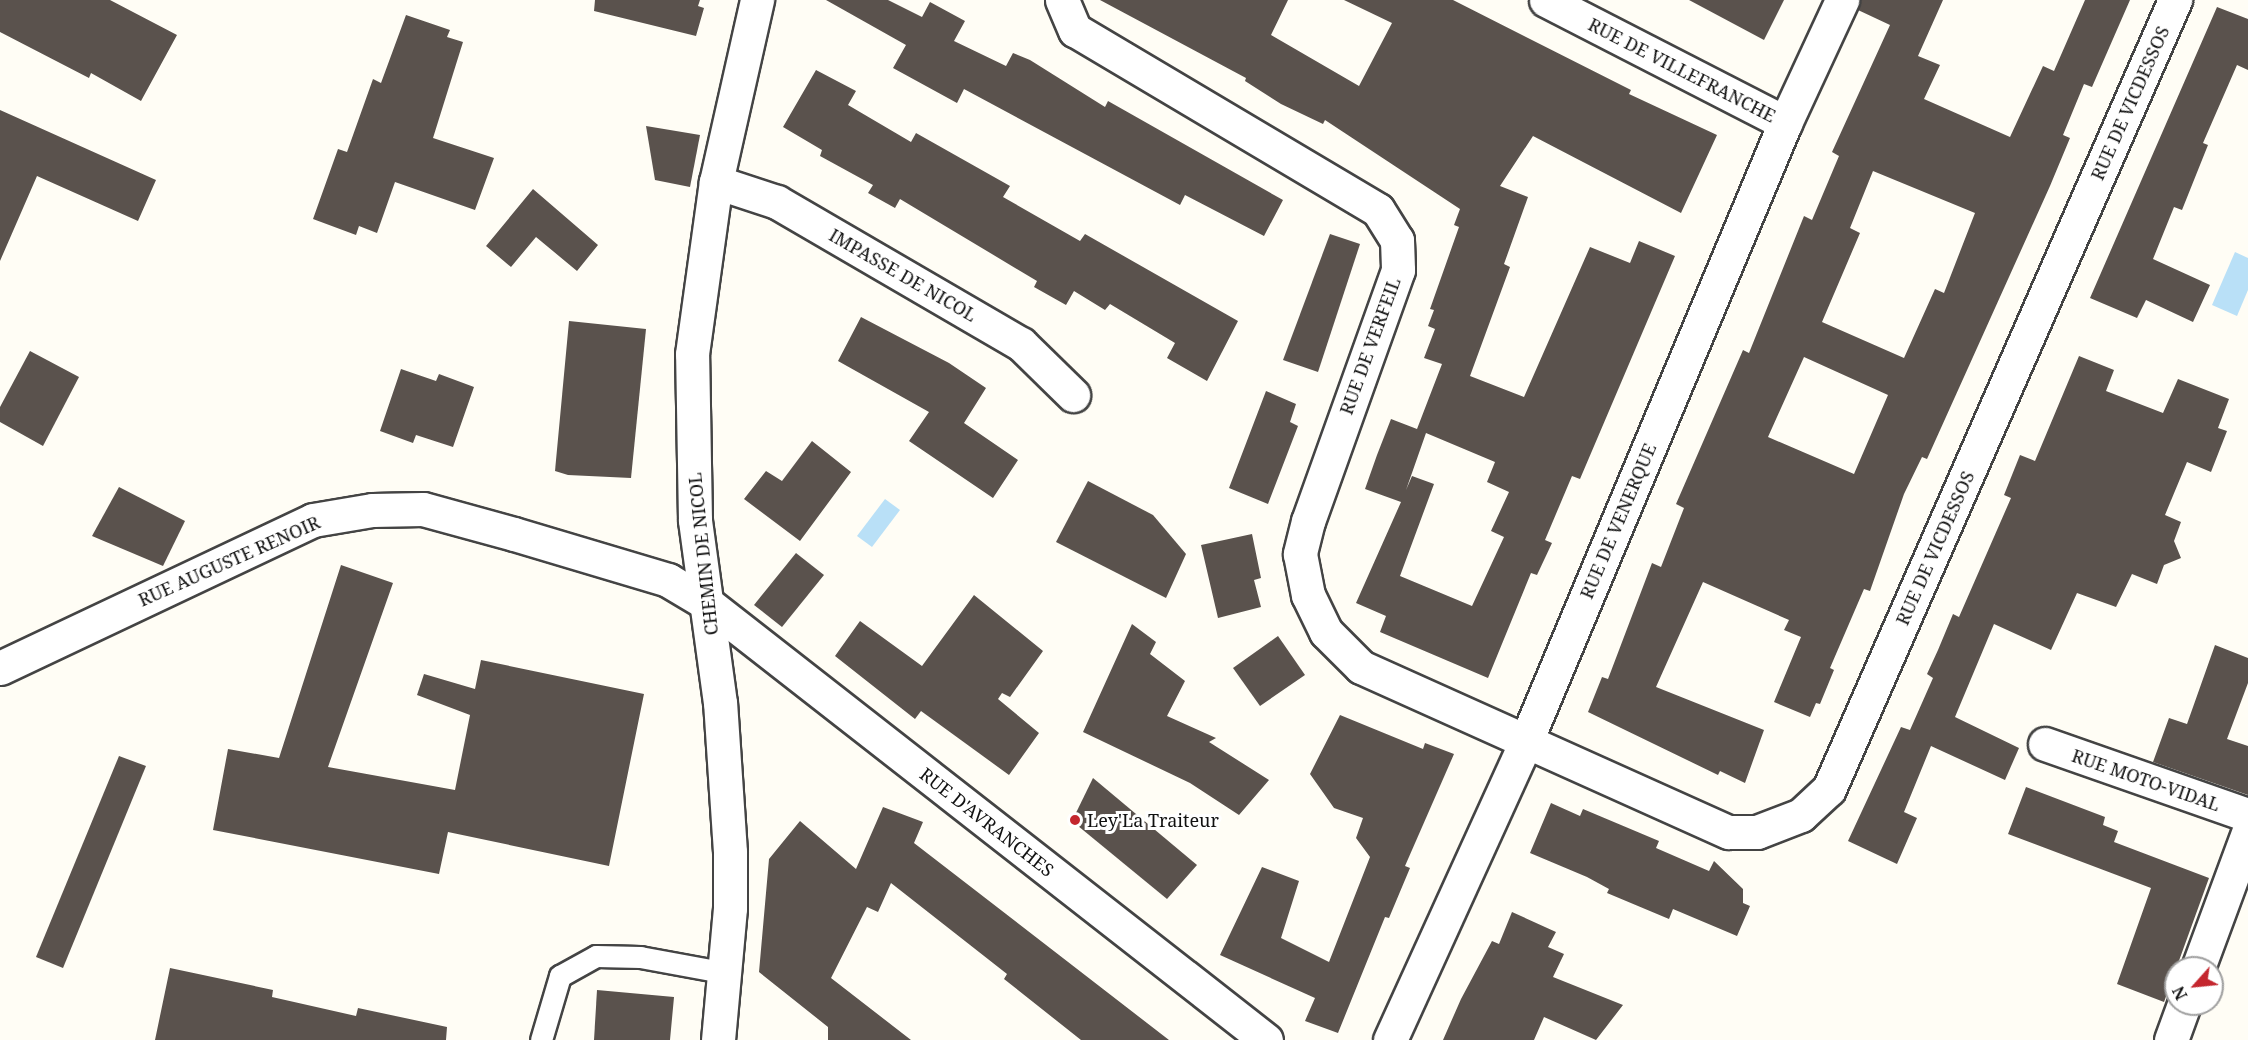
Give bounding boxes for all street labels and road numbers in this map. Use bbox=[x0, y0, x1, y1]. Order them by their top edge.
street label: RUE DE VILLEFRANCHE bbox=[1585, 13, 1779, 127]
street label: RUE DE VICDESSOS bbox=[2086, 23, 2174, 183]
street label: IMPASSE DE NICOL bbox=[825, 224, 981, 326]
street label: RUE DE VERFEIL bbox=[1335, 275, 1405, 417]
street label: RUE DE VENERQUE bbox=[1576, 440, 1660, 602]
street label: RUE DE VICDESSOS bbox=[1891, 468, 1979, 628]
street label: CHEMIN DE NICOL bbox=[684, 472, 722, 636]
street label: RUE AUGUSTE RENOIR bbox=[135, 511, 323, 611]
street label: RUE MOTO-VIDAL bbox=[2069, 745, 2223, 815]
street label: RUE D'AVRANCHES bbox=[916, 763, 1058, 881]

